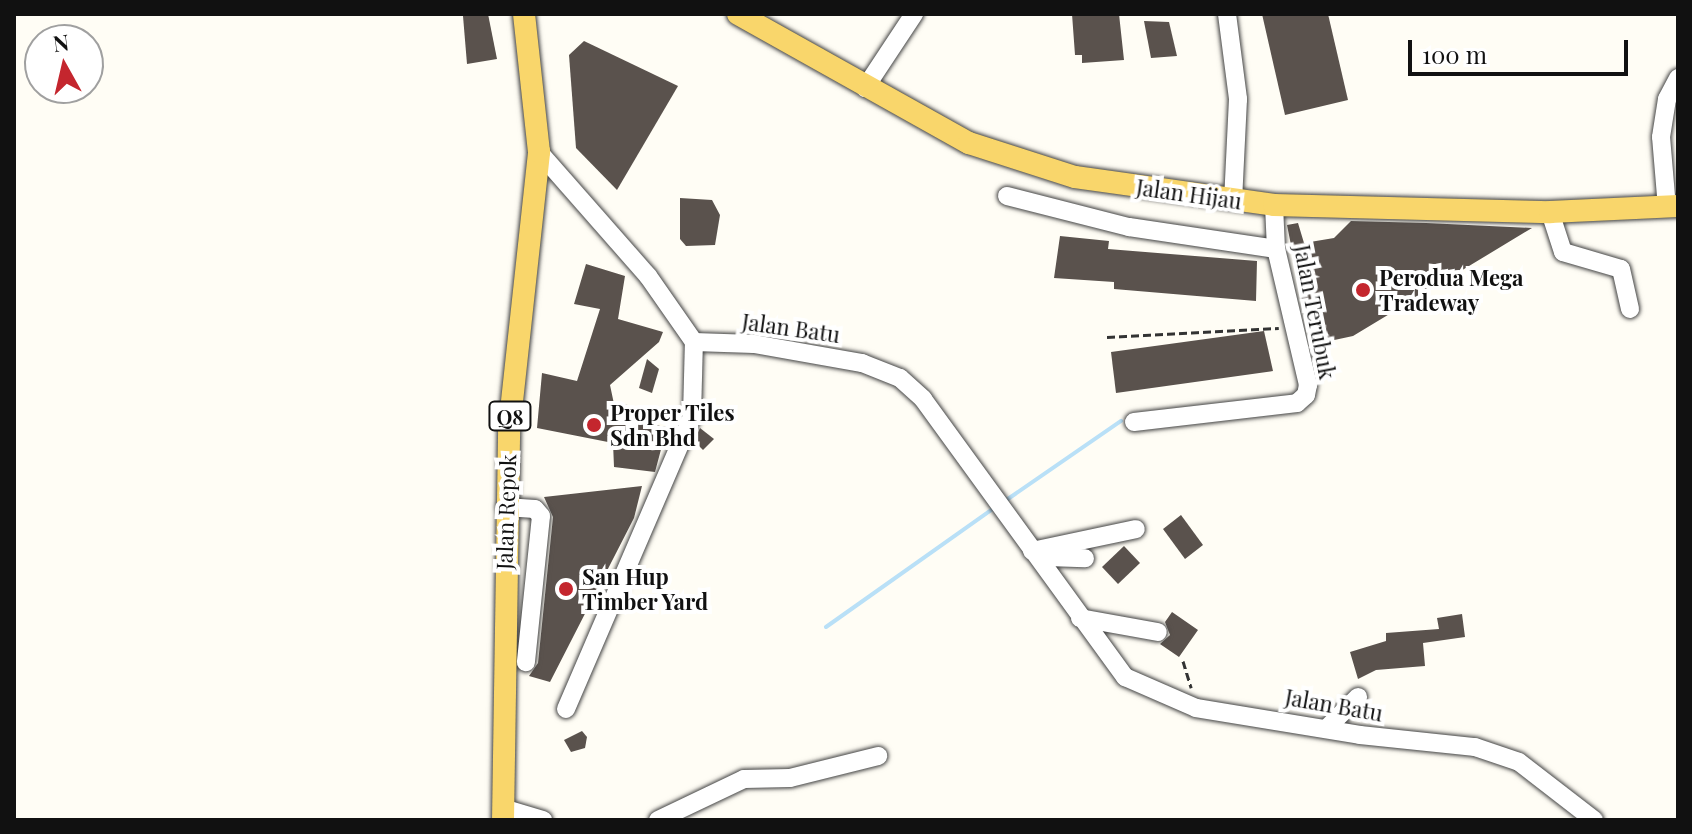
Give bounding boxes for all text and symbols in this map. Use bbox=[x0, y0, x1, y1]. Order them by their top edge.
north arrow bbox=[24, 24, 104, 104]
scale bar bbox=[1412, 24, 1632, 74]
text: N bbox=[51, 26, 71, 58]
text: 100 m bbox=[1422, 38, 1487, 70]
street label: Jalan Hijau bbox=[1135, 174, 1243, 214]
street label: Jalan Terubuk bbox=[1289, 242, 1341, 382]
place label: Perodua Mega Tradeway bbox=[1379, 264, 1524, 316]
marker: Perodua Mega Tradeway bbox=[1354, 281, 1372, 299]
street label: Jalan Batu bbox=[740, 308, 842, 348]
place label: Proper Tiles Sdn Bhd bbox=[610, 399, 736, 450]
road number: Q8 bbox=[488, 400, 532, 432]
marker: Proper Tiles Sdn Bhd bbox=[585, 416, 603, 434]
street label: Jalan Repok bbox=[491, 454, 521, 570]
place label: San Hup Timber Yard bbox=[582, 563, 709, 614]
marker: San Hup Timber Yard bbox=[557, 580, 575, 598]
street label: Jalan Batu bbox=[1283, 683, 1385, 727]

